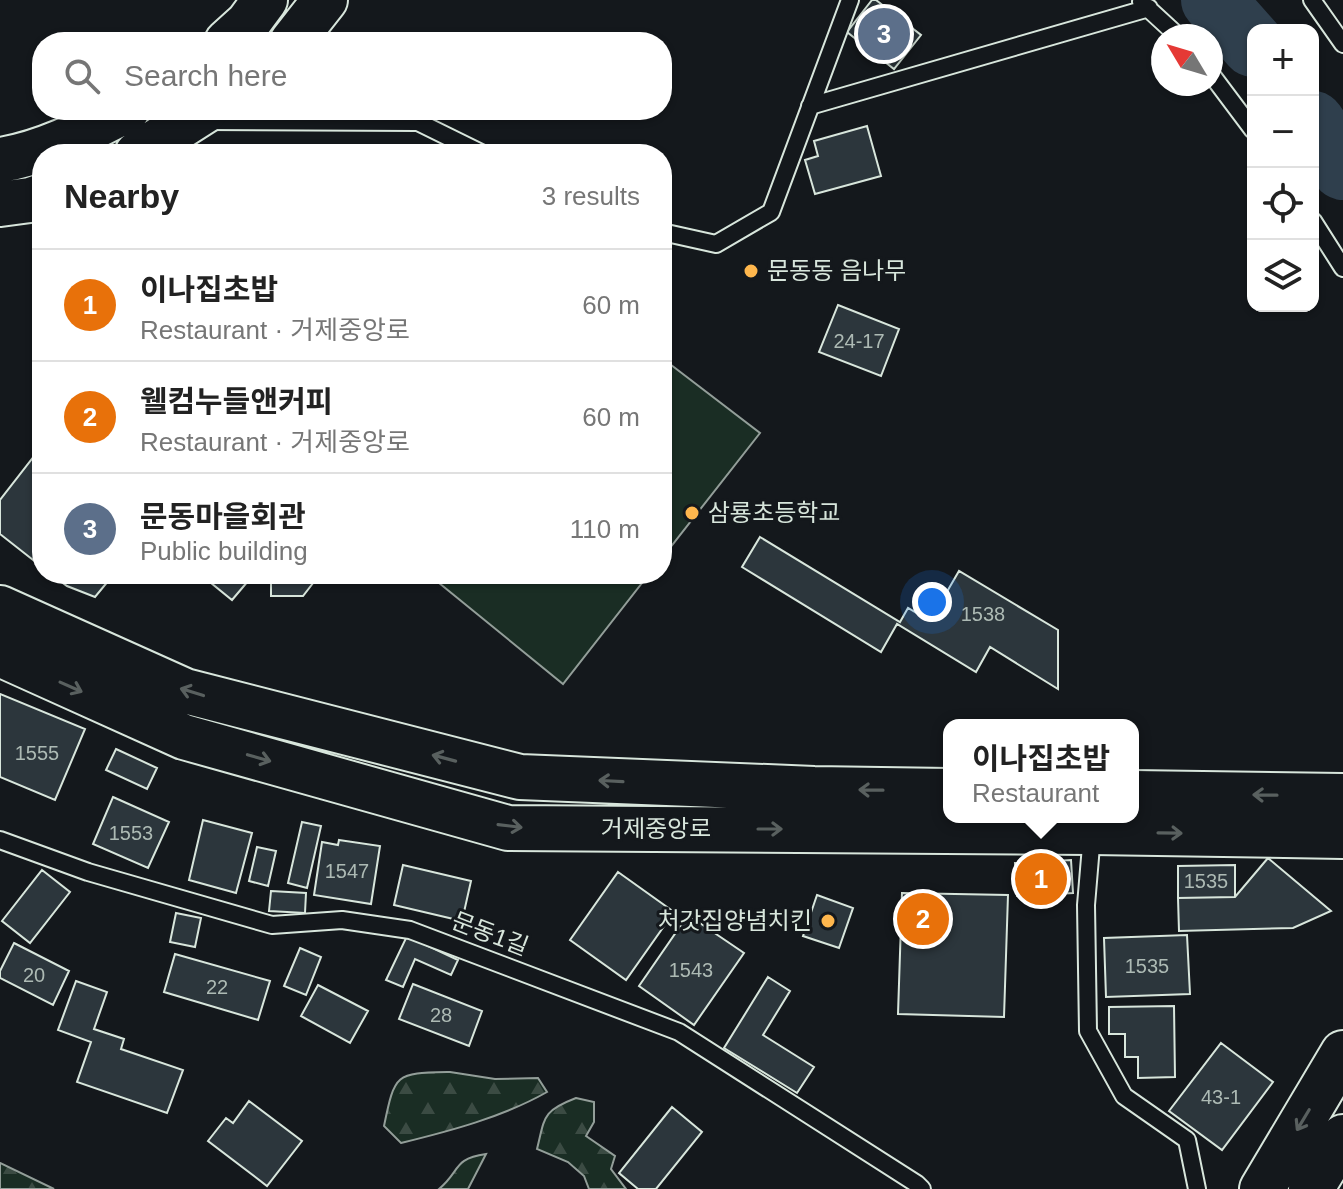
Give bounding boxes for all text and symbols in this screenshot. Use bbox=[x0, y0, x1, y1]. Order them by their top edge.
pin: 3 bbox=[858, 4, 910, 64]
north arrow bbox=[1151, 24, 1223, 96]
map controls bbox=[1247, 24, 1319, 312]
button: + bbox=[1247, 24, 1319, 96]
search box bbox=[32, 32, 672, 120]
icon: search bbox=[60, 54, 104, 98]
text: Search here bbox=[124, 59, 287, 92]
button: − bbox=[1247, 96, 1319, 168]
button: locate bbox=[1247, 168, 1319, 240]
text: Nearby bbox=[64, 177, 179, 215]
text: 3 results bbox=[542, 181, 640, 211]
button: layers bbox=[1247, 240, 1319, 312]
place label: 문동동 음나무 bbox=[767, 257, 906, 284]
marker: 문동동 음나무 bbox=[742, 262, 760, 280]
text: 이나집초밥 bbox=[140, 273, 278, 306]
text: 1 bbox=[83, 290, 97, 320]
text: 60 m bbox=[582, 290, 640, 320]
text: Restaurant · 거제중앙로 bbox=[140, 315, 410, 345]
house number: 24-17 bbox=[833, 330, 885, 352]
text: 웰컴누들앤커피 bbox=[140, 385, 333, 418]
text: 2 bbox=[83, 402, 97, 432]
text: 60 m bbox=[582, 402, 640, 432]
text: Restaurant · 거제중앙로 bbox=[140, 427, 410, 457]
place label: 삼룡초등학교 bbox=[708, 499, 840, 526]
text: 문동마을회관 bbox=[140, 500, 306, 533]
marker: 삼룡초등학교 bbox=[683, 504, 701, 522]
text: 3 bbox=[83, 514, 97, 544]
text: 110 m bbox=[570, 514, 640, 544]
text: Public building bbox=[140, 536, 308, 566]
your location bbox=[912, 582, 952, 622]
house number: 1538 bbox=[961, 603, 1005, 625]
one-way arrow bbox=[58, 680, 83, 695]
one-way arrow bbox=[180, 684, 206, 699]
popup bbox=[943, 719, 1139, 823]
house number: 1555 bbox=[15, 742, 59, 764]
text: 이나집초밥 bbox=[972, 742, 1110, 775]
one-way arrow bbox=[432, 749, 457, 764]
one-way arrow bbox=[246, 751, 272, 766]
one-way arrow bbox=[598, 774, 625, 789]
text: Restaurant bbox=[972, 778, 1099, 808]
one-way arrow bbox=[858, 782, 885, 798]
one-way arrow bbox=[1252, 787, 1279, 803]
street label: 거제중앙로 bbox=[601, 815, 711, 842]
one-way arrow bbox=[496, 819, 523, 834]
house number: 1553 bbox=[109, 822, 153, 844]
one-way arrow bbox=[756, 822, 783, 837]
one-way arrow bbox=[1156, 825, 1183, 841]
pin: 1 bbox=[1015, 849, 1067, 909]
house number: 1547 bbox=[325, 860, 369, 882]
house number: 1535 bbox=[1184, 870, 1228, 892]
pin: 2 bbox=[897, 889, 949, 949]
street label: 문동1길 bbox=[448, 907, 532, 960]
place label: 처갓집양념치킨 bbox=[657, 907, 812, 934]
marker: 처갓집양념치킨 bbox=[819, 912, 837, 930]
house number: 1535 bbox=[1125, 955, 1169, 977]
house number: 1543 bbox=[669, 959, 713, 981]
house number: 20 bbox=[23, 964, 45, 986]
house number: 22 bbox=[206, 976, 228, 998]
house number: 28 bbox=[430, 1004, 452, 1026]
house number: 43-1 bbox=[1201, 1086, 1241, 1108]
one-way arrow bbox=[1295, 1108, 1311, 1131]

